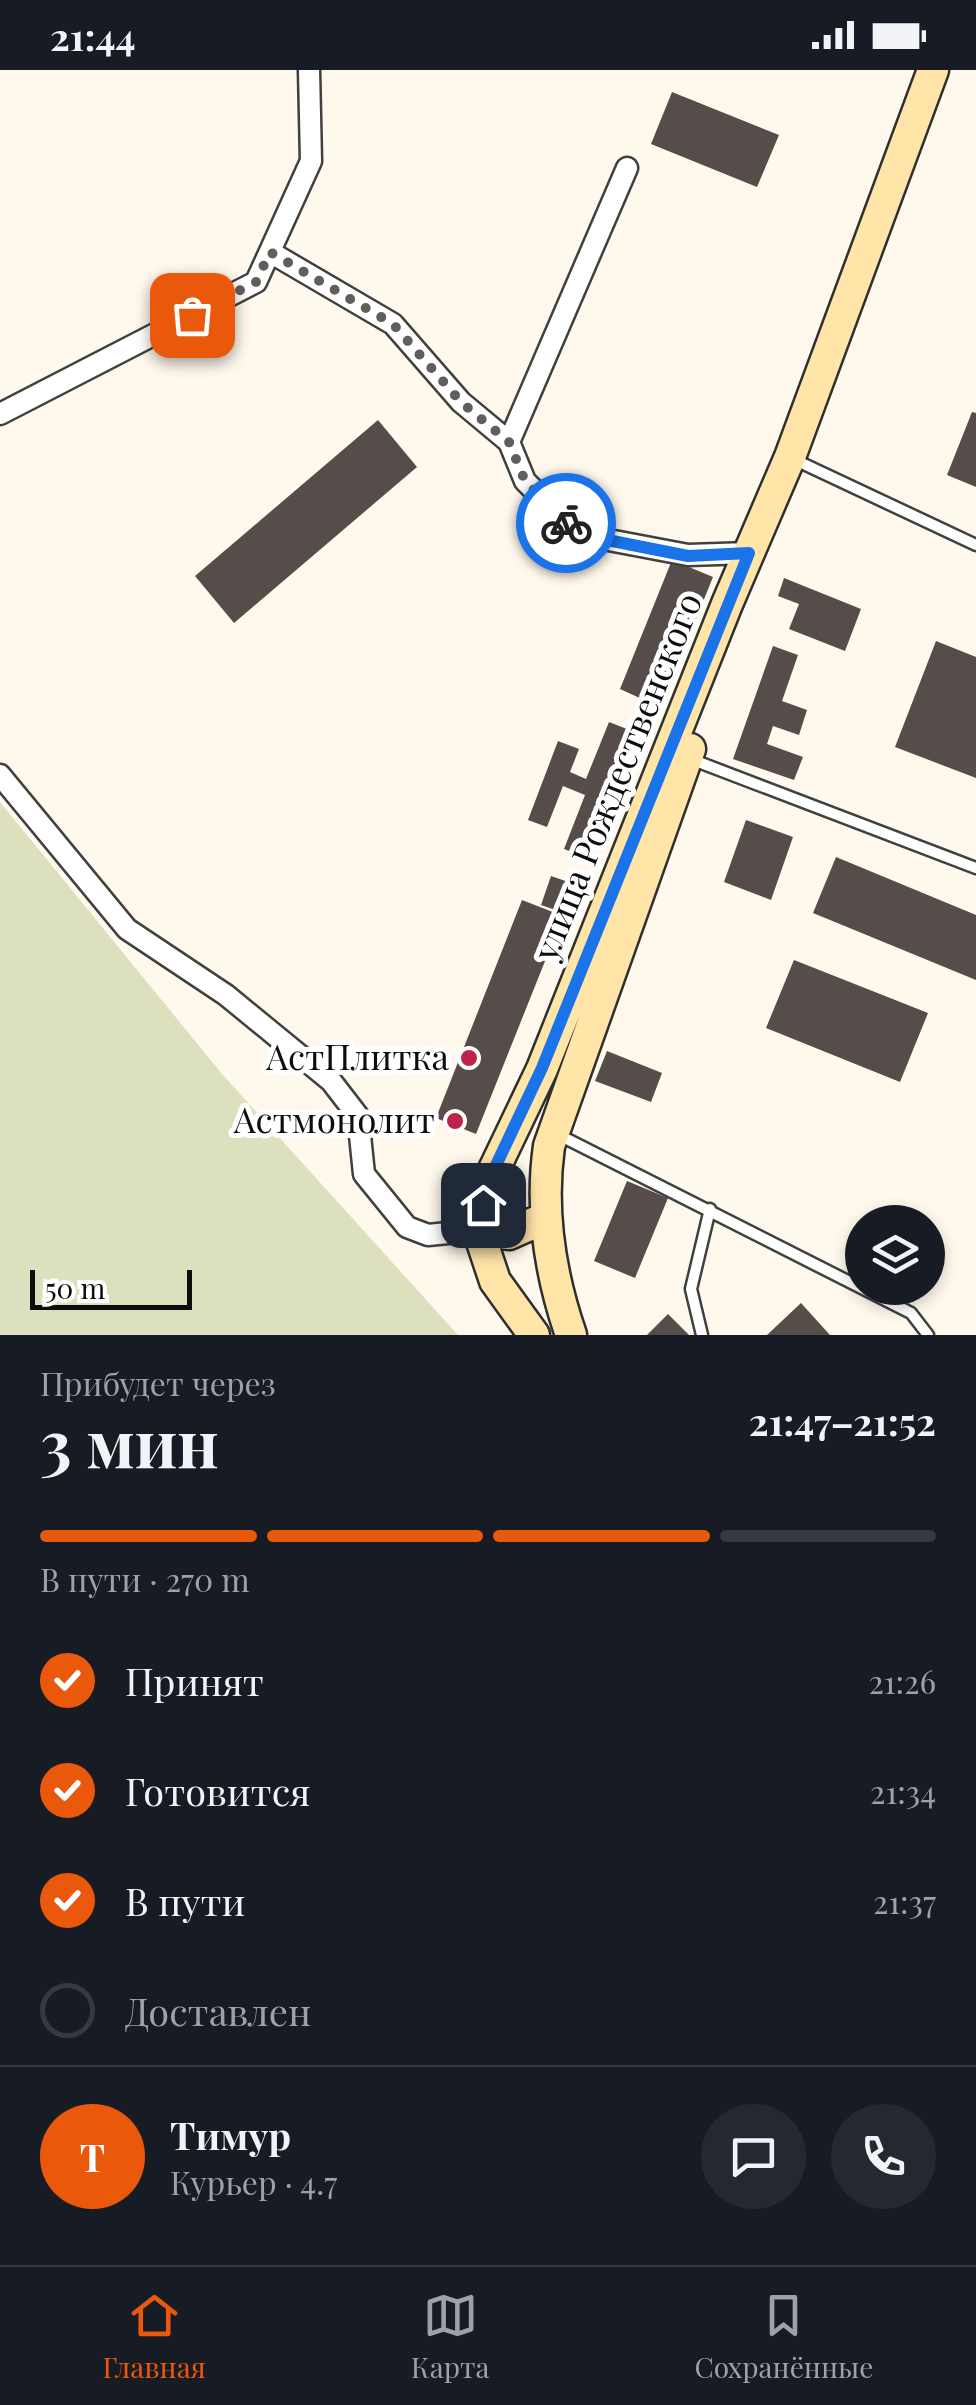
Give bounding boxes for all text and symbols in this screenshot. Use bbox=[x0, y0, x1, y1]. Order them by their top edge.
text: 21:44 bbox=[50, 10, 136, 61]
pin bbox=[150, 273, 235, 358]
icon: bag bbox=[165, 288, 220, 343]
courier bbox=[516, 473, 616, 573]
icon: bike bbox=[539, 496, 594, 551]
street label: улица Рождественского bbox=[520, 585, 711, 968]
place label: АстПлитка bbox=[265, 1032, 450, 1079]
marker: АстПлитка bbox=[458, 1047, 480, 1069]
place label: Астмонолит bbox=[233, 1095, 435, 1142]
marker: Астмонолит bbox=[444, 1110, 466, 1132]
pin bbox=[441, 1163, 526, 1248]
icon: home bbox=[456, 1178, 511, 1233]
map controls bbox=[845, 1205, 945, 1305]
button: layers bbox=[845, 1205, 945, 1305]
scale bar bbox=[30, 1265, 192, 1310]
text: 50 m bbox=[45, 1269, 105, 1306]
text: Прибудет через bbox=[40, 1361, 276, 1404]
text: 21:47–21:52 bbox=[749, 1395, 936, 1446]
text: 3 мин bbox=[40, 1398, 219, 1484]
text: В пути · 270 m bbox=[40, 1557, 250, 1600]
icon: check bbox=[40, 1653, 95, 1708]
text: Принят bbox=[125, 1655, 264, 1706]
text: 21:26 bbox=[868, 1659, 936, 1702]
icon: check bbox=[40, 1763, 95, 1818]
text: Готовится bbox=[125, 1765, 311, 1816]
text: 21:34 bbox=[870, 1769, 936, 1812]
icon: check bbox=[40, 1873, 95, 1928]
text: В пути bbox=[125, 1875, 245, 1926]
text: 21:37 bbox=[873, 1879, 936, 1922]
text: Доставлен bbox=[125, 1985, 311, 2036]
button: chat bbox=[701, 2104, 806, 2209]
button: phone bbox=[831, 2104, 936, 2209]
text: Тимур bbox=[170, 2109, 291, 2160]
text: Т bbox=[80, 2131, 105, 2182]
text: Курьер · 4.7 bbox=[170, 2160, 337, 2203]
tab: Главная bbox=[103, 2288, 206, 2385]
tab: Карта bbox=[411, 2288, 489, 2385]
tab: Сохранённые bbox=[695, 2288, 873, 2385]

